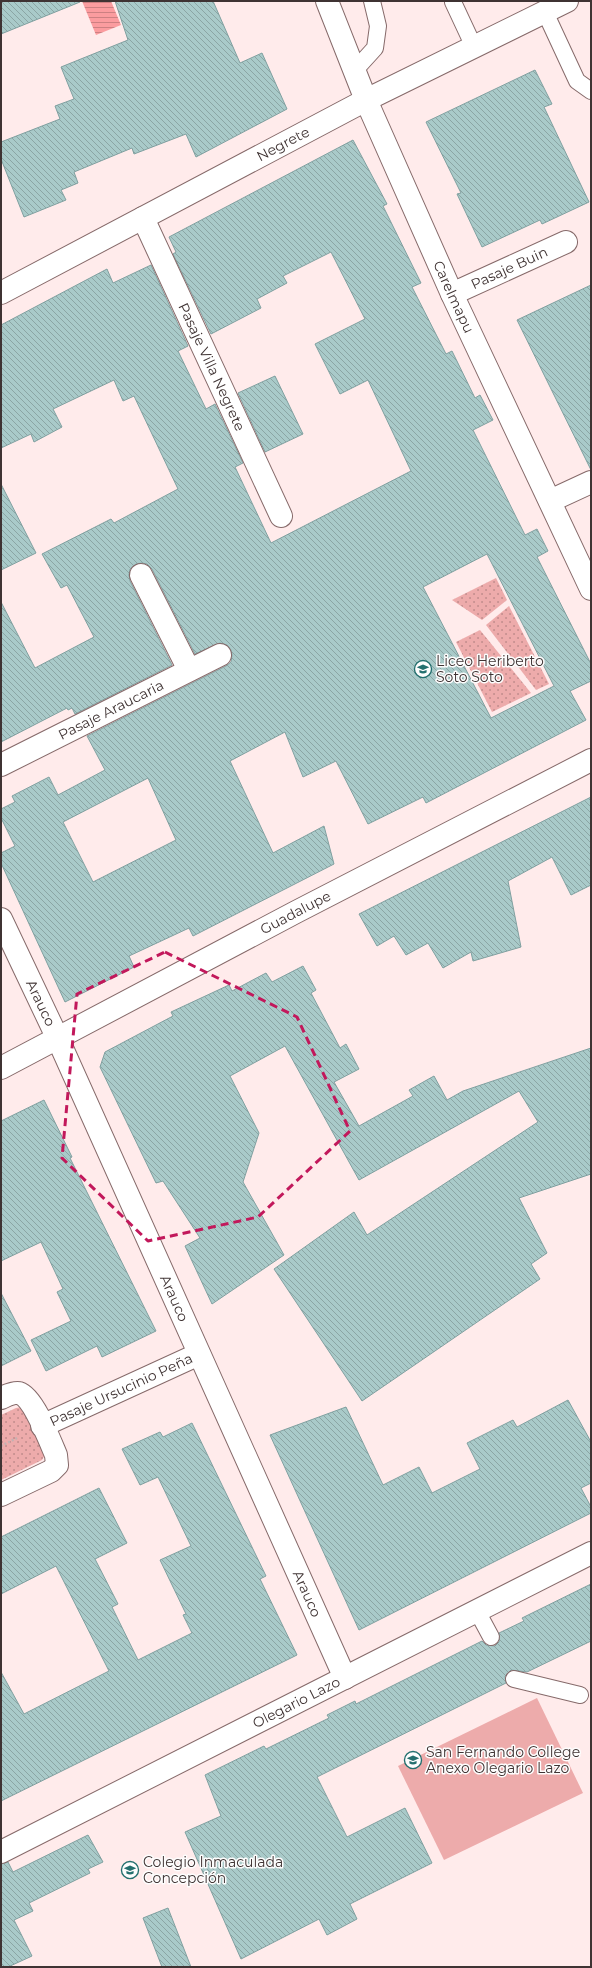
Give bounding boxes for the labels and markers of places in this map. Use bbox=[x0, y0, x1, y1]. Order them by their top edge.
place label: Liceo Heriberto Soto Soto bbox=[436, 652, 544, 686]
school or university icon: Liceo Heriberto Soto Soto bbox=[413, 659, 433, 679]
place label: San Fernando College Anexo Olegario Lazo bbox=[426, 1743, 580, 1777]
school or university icon: San Fernando College Anexo Olegario Lazo bbox=[403, 1750, 423, 1770]
place label: Colegio Inmaculada Concepción bbox=[143, 1853, 283, 1887]
school or university icon: Colegio Inmaculada Concepción bbox=[120, 1860, 140, 1880]

